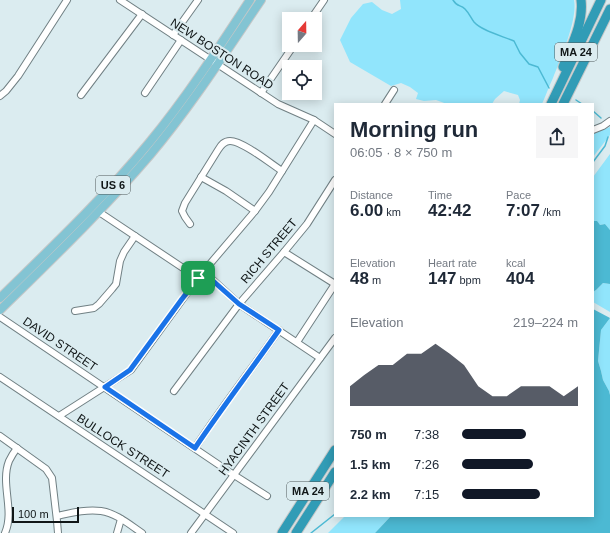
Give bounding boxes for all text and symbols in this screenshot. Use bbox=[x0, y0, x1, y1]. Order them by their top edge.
north arrow bbox=[282, 12, 322, 52]
map controls bbox=[282, 12, 322, 100]
street label: NEW BOSTON ROAD bbox=[168, 16, 276, 93]
road number: MA 24 bbox=[555, 43, 597, 61]
button: locate bbox=[282, 60, 322, 100]
button: share bbox=[536, 116, 578, 158]
text: Morning run bbox=[350, 117, 478, 142]
text: 06:05 · 8 × 750 m bbox=[350, 145, 452, 160]
road number: US 6 bbox=[96, 176, 130, 194]
text: Distance bbox=[350, 189, 393, 201]
text: Time bbox=[428, 189, 452, 201]
text: Pace bbox=[506, 189, 531, 201]
text: 6.00 bbox=[350, 201, 383, 220]
text: 42:42 bbox=[428, 201, 471, 220]
text: 7:07 bbox=[506, 201, 540, 220]
text: km bbox=[383, 206, 401, 218]
text: /km bbox=[540, 206, 561, 218]
street label: RICH STREET bbox=[238, 215, 301, 286]
text: Elevation bbox=[350, 257, 395, 269]
text: Heart rate bbox=[428, 257, 477, 269]
text: kcal bbox=[506, 257, 526, 269]
pin bbox=[181, 261, 215, 295]
icon: arrive bbox=[187, 267, 209, 289]
text: 48 bbox=[350, 269, 369, 288]
text: 147 bbox=[428, 269, 456, 288]
text: 404 bbox=[506, 269, 534, 288]
text: m bbox=[369, 274, 381, 286]
text: bpm bbox=[456, 274, 481, 286]
street label: DAVID STREET bbox=[20, 314, 100, 374]
text: Elevation bbox=[350, 315, 403, 330]
text: 219–224 m bbox=[513, 315, 578, 330]
street label: HYACINTH STREET bbox=[216, 379, 293, 478]
street label: BULLOCK STREET bbox=[74, 411, 172, 481]
text: 750 m bbox=[350, 427, 387, 442]
text: 7:38 bbox=[414, 427, 439, 442]
text: 1.5 km bbox=[350, 457, 390, 472]
text: 7:26 bbox=[414, 457, 439, 472]
road number: MA 24 bbox=[287, 482, 329, 500]
text: 2.2 km bbox=[350, 487, 390, 502]
text: 7:15 bbox=[414, 487, 439, 502]
scale bar bbox=[12, 505, 79, 524]
text: 100 m bbox=[18, 508, 49, 520]

